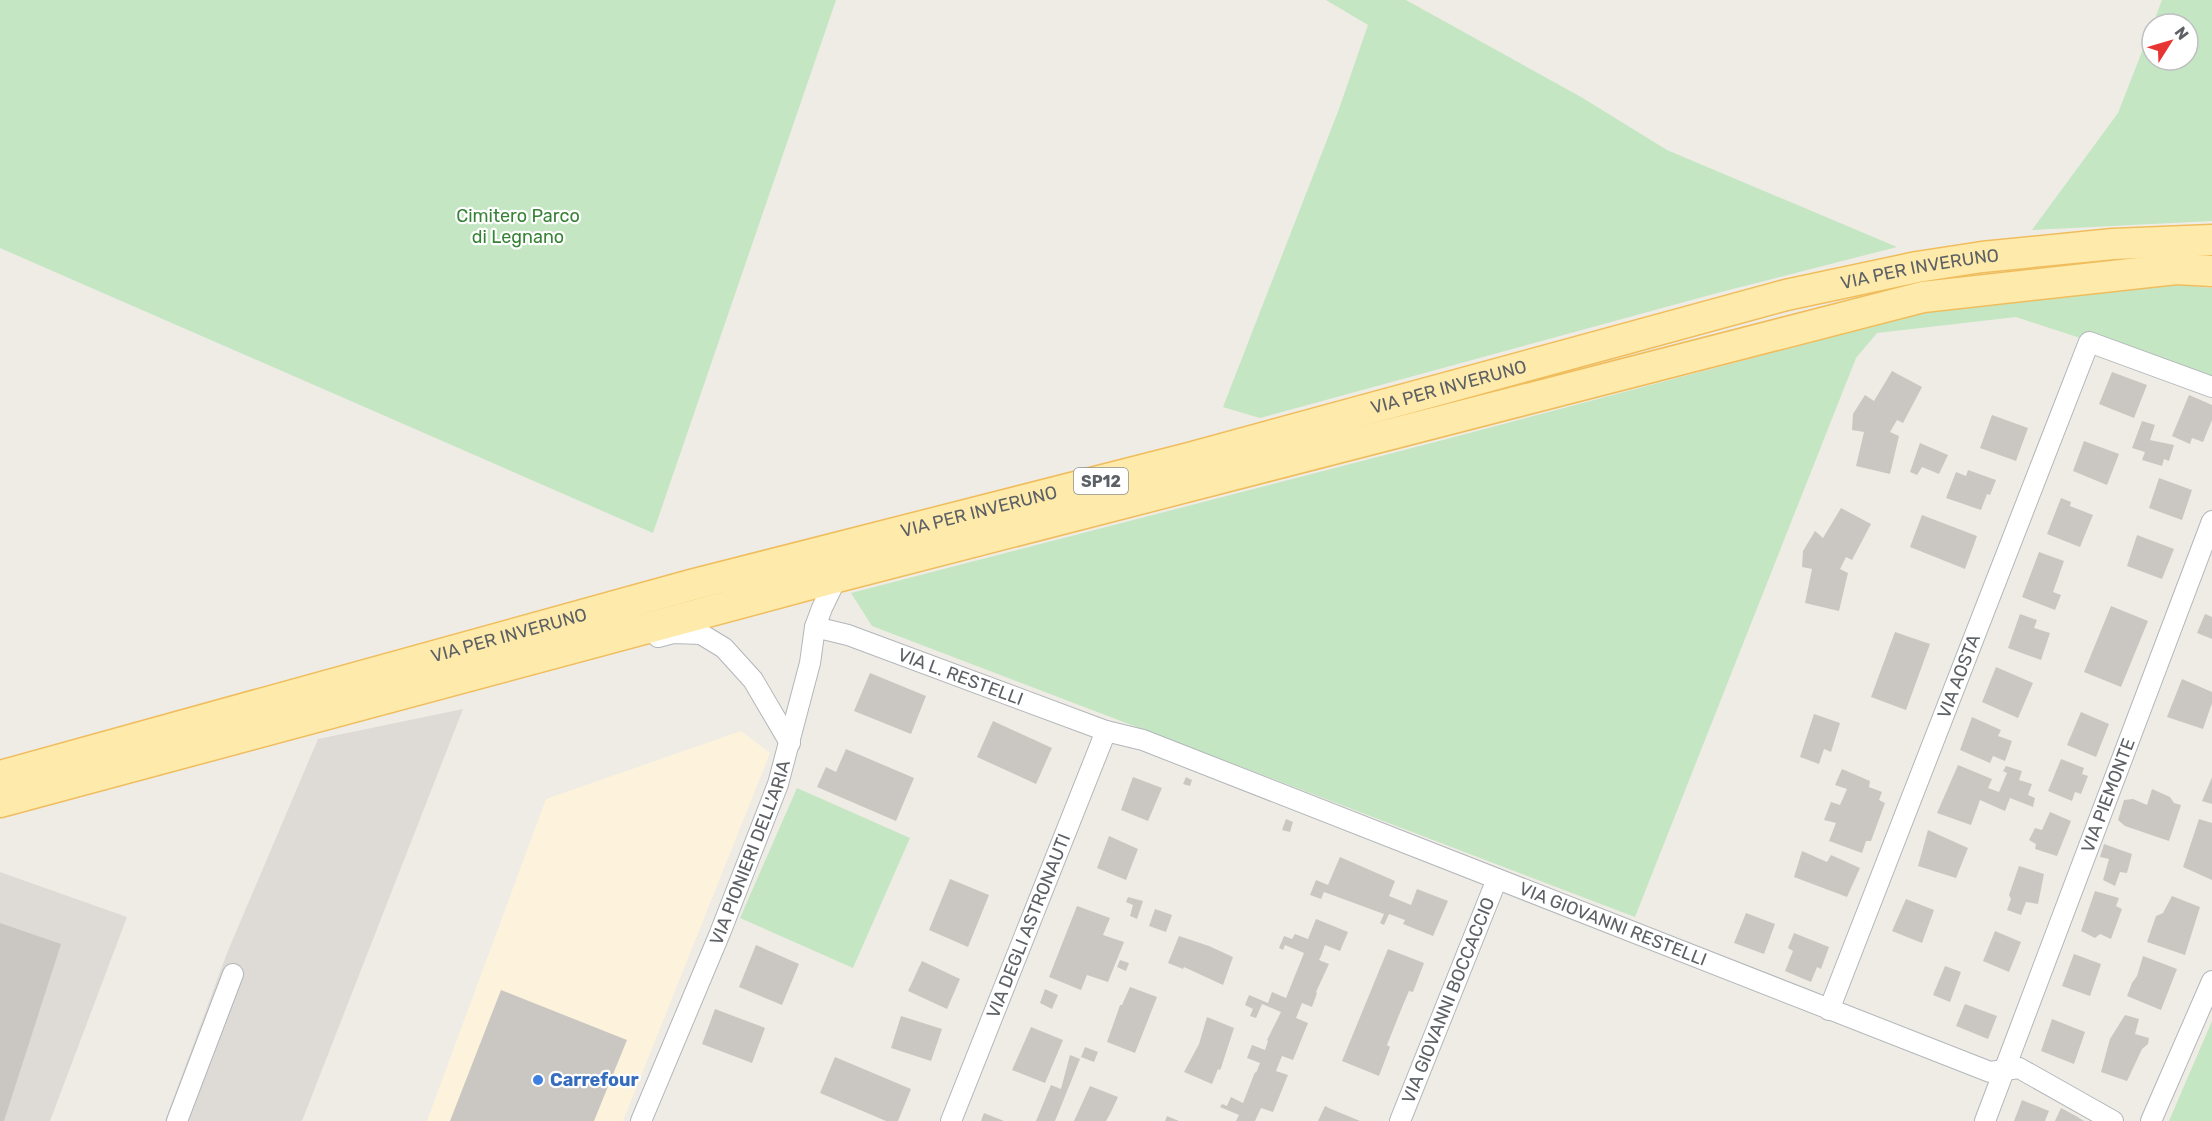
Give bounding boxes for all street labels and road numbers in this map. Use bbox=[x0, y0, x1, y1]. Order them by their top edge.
street label: VIA PER INVERUNO bbox=[1838, 244, 2000, 294]
street label: VIA PER INVERUNO bbox=[1368, 355, 1529, 419]
road number: SP12 bbox=[1074, 468, 1128, 494]
street label: VIA PER INVERUNO bbox=[898, 481, 1059, 542]
street label: VIA PER INVERUNO bbox=[429, 603, 589, 667]
street label: VIA AOSTA bbox=[1933, 631, 1985, 722]
street label: VIA L. RESTELLI bbox=[895, 644, 1026, 710]
street label: VIA PIEMONTE bbox=[2077, 735, 2140, 856]
street label: VIA PIONIERI DELL'ARIA bbox=[705, 758, 795, 948]
street label: VIA DEGLI ASTRONAUTI bbox=[982, 830, 1075, 1021]
street label: VIA GIOVANNI RESTELLI bbox=[1516, 878, 1710, 971]
street label: VIA GIOVANNI BOCCACCIO bbox=[1397, 894, 1500, 1107]

